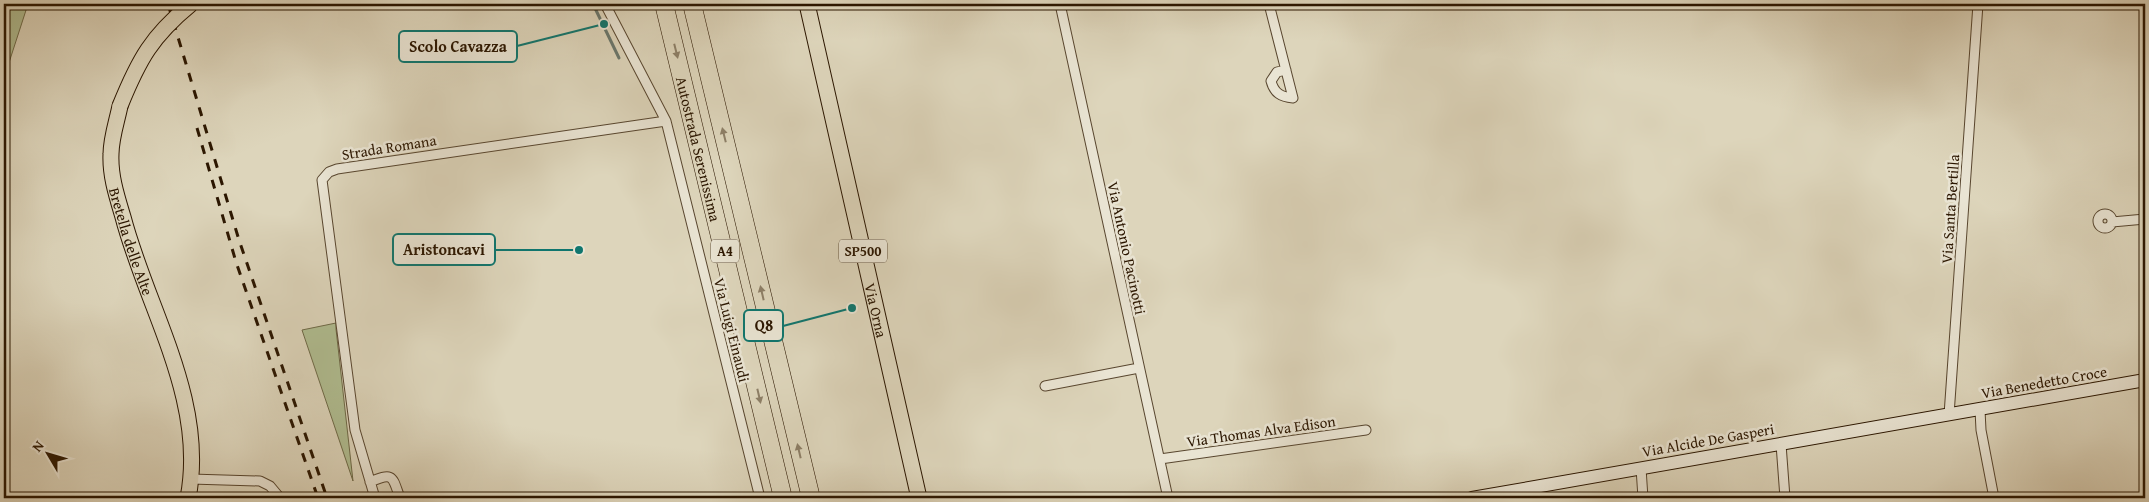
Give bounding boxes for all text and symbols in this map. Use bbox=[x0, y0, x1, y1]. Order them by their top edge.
callout: Scolo Cavazza bbox=[399, 31, 517, 62]
text: Scolo Cavazza bbox=[409, 34, 508, 58]
one-way arrow bbox=[672, 44, 680, 59]
street label: Autostrada Serenissima bbox=[671, 74, 727, 224]
one-way arrow bbox=[720, 127, 728, 142]
street label: Strada Romana bbox=[340, 129, 438, 165]
street label: Via Santa Bertilla bbox=[1936, 154, 1964, 264]
street label: Via Antonio Pacinotti bbox=[1103, 180, 1151, 316]
street label: Bretella delle Alte bbox=[104, 185, 159, 298]
callout: Aristoncavi bbox=[393, 234, 495, 265]
text: Aristoncavi bbox=[403, 237, 485, 261]
road number: A4 bbox=[711, 240, 739, 262]
road number: SP500 bbox=[839, 240, 887, 262]
street label: Via Luigi Einaudi bbox=[709, 276, 755, 384]
street label: Via Orna bbox=[860, 281, 893, 340]
one-way arrow bbox=[758, 285, 766, 300]
callout: Q8 bbox=[744, 310, 783, 341]
text: Q8 bbox=[755, 313, 773, 337]
street label: Via Benedetto Croce bbox=[1979, 361, 2109, 403]
one-way arrow bbox=[755, 389, 763, 404]
street label: Via Thomas Alva Edison bbox=[1185, 410, 1337, 452]
street label: Via Alcide De Gasperi bbox=[1640, 418, 1776, 462]
north arrow bbox=[22, 430, 72, 480]
text: N bbox=[27, 436, 49, 456]
one-way arrow bbox=[795, 443, 803, 458]

